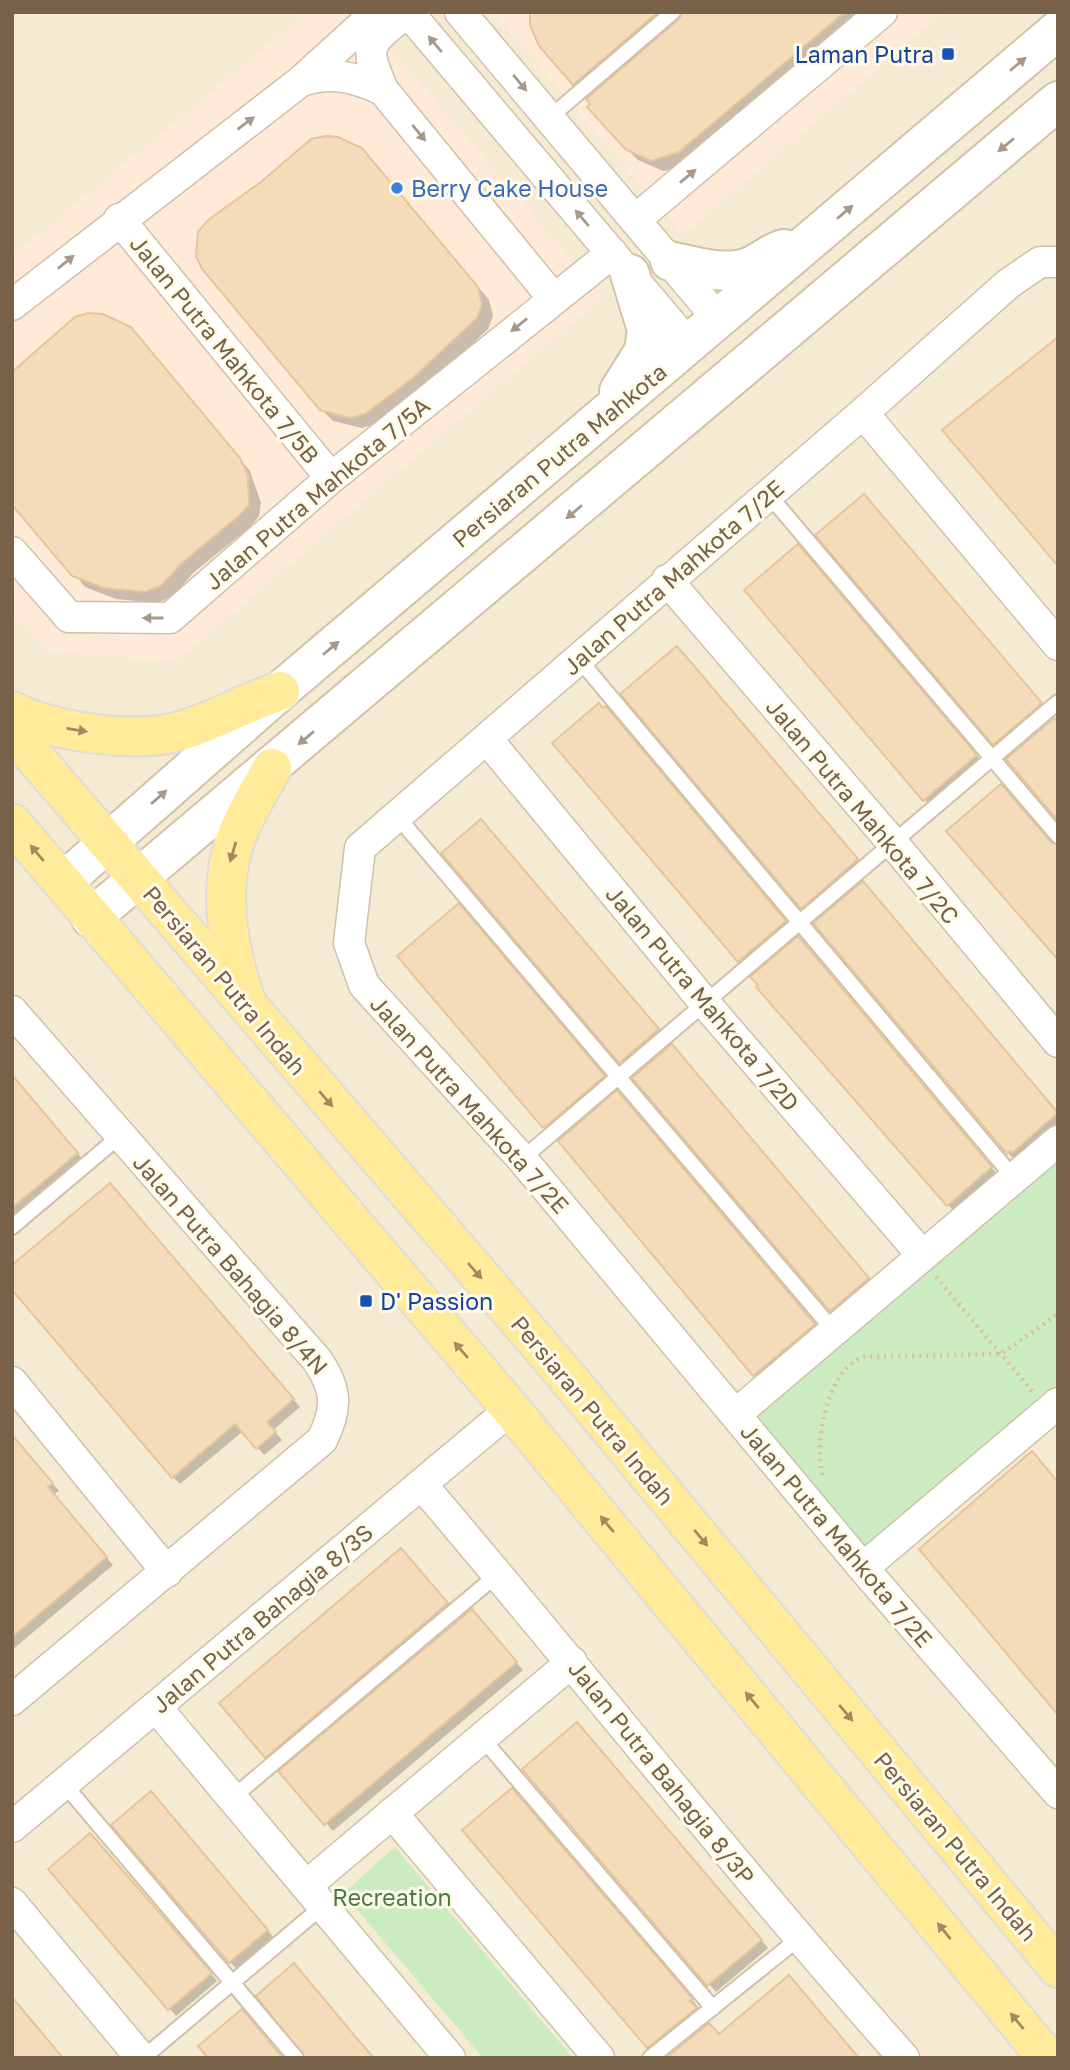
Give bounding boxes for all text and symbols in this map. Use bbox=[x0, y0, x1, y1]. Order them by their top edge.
one-way arrow bbox=[428, 36, 443, 54]
place label: Laman Putra bbox=[795, 40, 934, 68]
marker: Laman Putra bbox=[940, 46, 956, 62]
one-way arrow bbox=[1010, 57, 1027, 72]
one-way arrow bbox=[512, 74, 528, 92]
one-way arrow bbox=[236, 115, 254, 130]
one-way arrow bbox=[411, 123, 426, 141]
one-way arrow bbox=[997, 137, 1015, 153]
one-way arrow bbox=[679, 169, 696, 184]
place label: Berry Cake House bbox=[411, 174, 608, 202]
marker: Berry Cake House bbox=[389, 180, 405, 196]
one-way arrow bbox=[837, 205, 854, 220]
one-way arrow bbox=[574, 209, 590, 227]
street label: Jalan Putra Mahkota 7/5B bbox=[124, 230, 326, 468]
one-way arrow bbox=[57, 255, 74, 270]
one-way arrow bbox=[511, 317, 528, 332]
street label: Persiaran Putra Mahkota bbox=[446, 357, 672, 553]
street label: Jalan Putra Mahkota 7/5A bbox=[199, 391, 435, 595]
street label: Jalan Putra Mahkota 7/2E bbox=[557, 473, 789, 681]
one-way arrow bbox=[565, 504, 582, 519]
one-way arrow bbox=[142, 612, 164, 624]
one-way arrow bbox=[322, 641, 339, 656]
street label: Jalan Putra Mahkota 7/2C bbox=[761, 693, 965, 929]
one-way arrow bbox=[66, 725, 88, 736]
one-way arrow bbox=[298, 730, 315, 745]
one-way arrow bbox=[150, 790, 167, 805]
one-way arrow bbox=[228, 842, 238, 863]
one-way arrow bbox=[29, 844, 45, 862]
street label: Persiaran Putra Indah bbox=[138, 880, 312, 1080]
street label: Jalan Putra Mahkota 7/2D bbox=[601, 880, 805, 1116]
street label: Jalan Putra Mahkota 7/2E bbox=[365, 989, 575, 1219]
one-way arrow bbox=[318, 1090, 333, 1107]
street label: Jalan Putra Bahagia 8/4N bbox=[128, 1148, 334, 1380]
one-way arrow bbox=[467, 1262, 482, 1279]
place label: D' Passion bbox=[380, 1287, 493, 1315]
marker: D' Passion bbox=[358, 1293, 374, 1309]
street label: Persiaran Putra Indah bbox=[506, 1310, 680, 1510]
one-way arrow bbox=[453, 1341, 469, 1359]
street label: Jalan Putra Mahkota 7/2E bbox=[735, 1417, 939, 1653]
one-way arrow bbox=[600, 1516, 615, 1533]
street label: Jalan Putra Bahagia 8/3S bbox=[146, 1517, 378, 1719]
one-way arrow bbox=[693, 1529, 708, 1547]
street label: Jalan Putra Bahagia 8/3P bbox=[563, 1654, 761, 1890]
one-way arrow bbox=[745, 1691, 760, 1708]
one-way arrow bbox=[838, 1705, 853, 1722]
street label: Persiaran Putra Indah bbox=[869, 1746, 1043, 1946]
park label: Recreation bbox=[332, 1883, 452, 1911]
one-way arrow bbox=[937, 1923, 952, 1941]
one-way arrow bbox=[1010, 2013, 1025, 2030]

